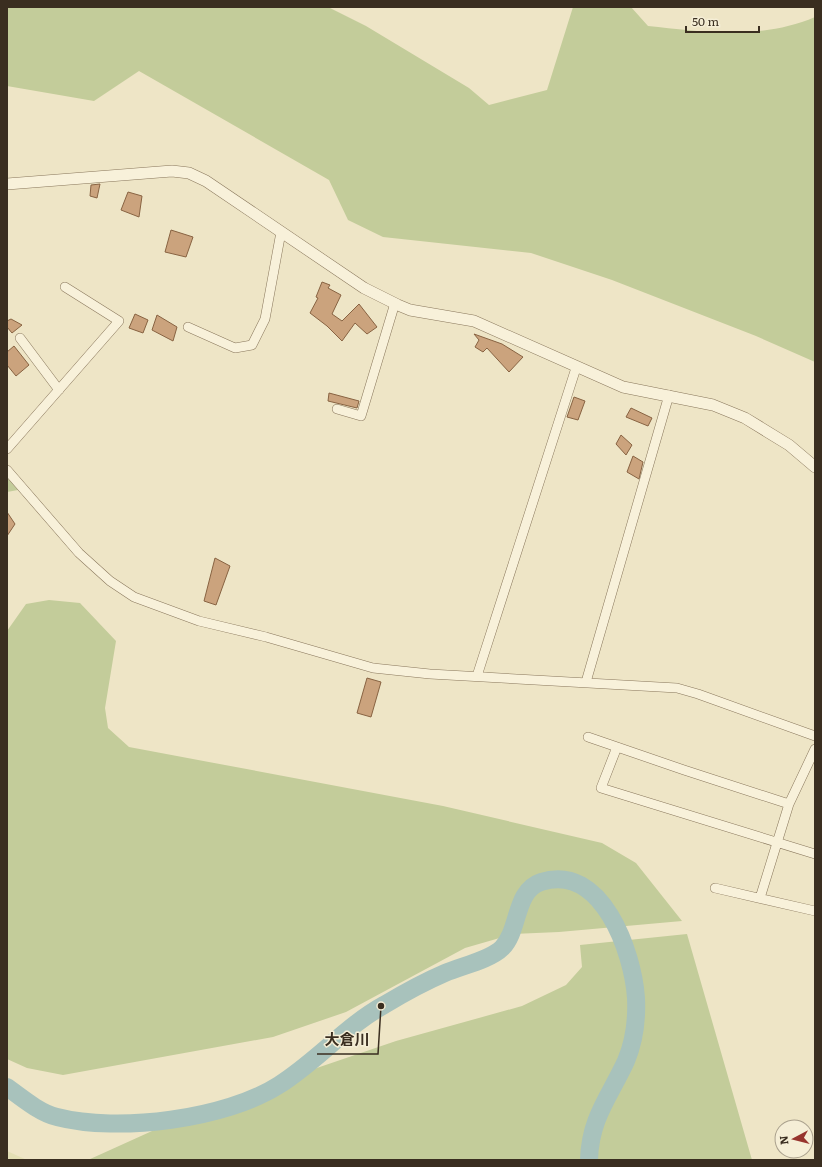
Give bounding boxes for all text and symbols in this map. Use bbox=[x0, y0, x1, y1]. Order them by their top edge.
scale bar bbox=[686, 8, 759, 34]
text: 50 m bbox=[692, 12, 719, 30]
callout: 大倉川 bbox=[317, 1027, 378, 1054]
text: 大倉川 bbox=[324, 1027, 370, 1050]
north arrow bbox=[774, 1119, 814, 1159]
text: N bbox=[775, 1135, 792, 1146]

